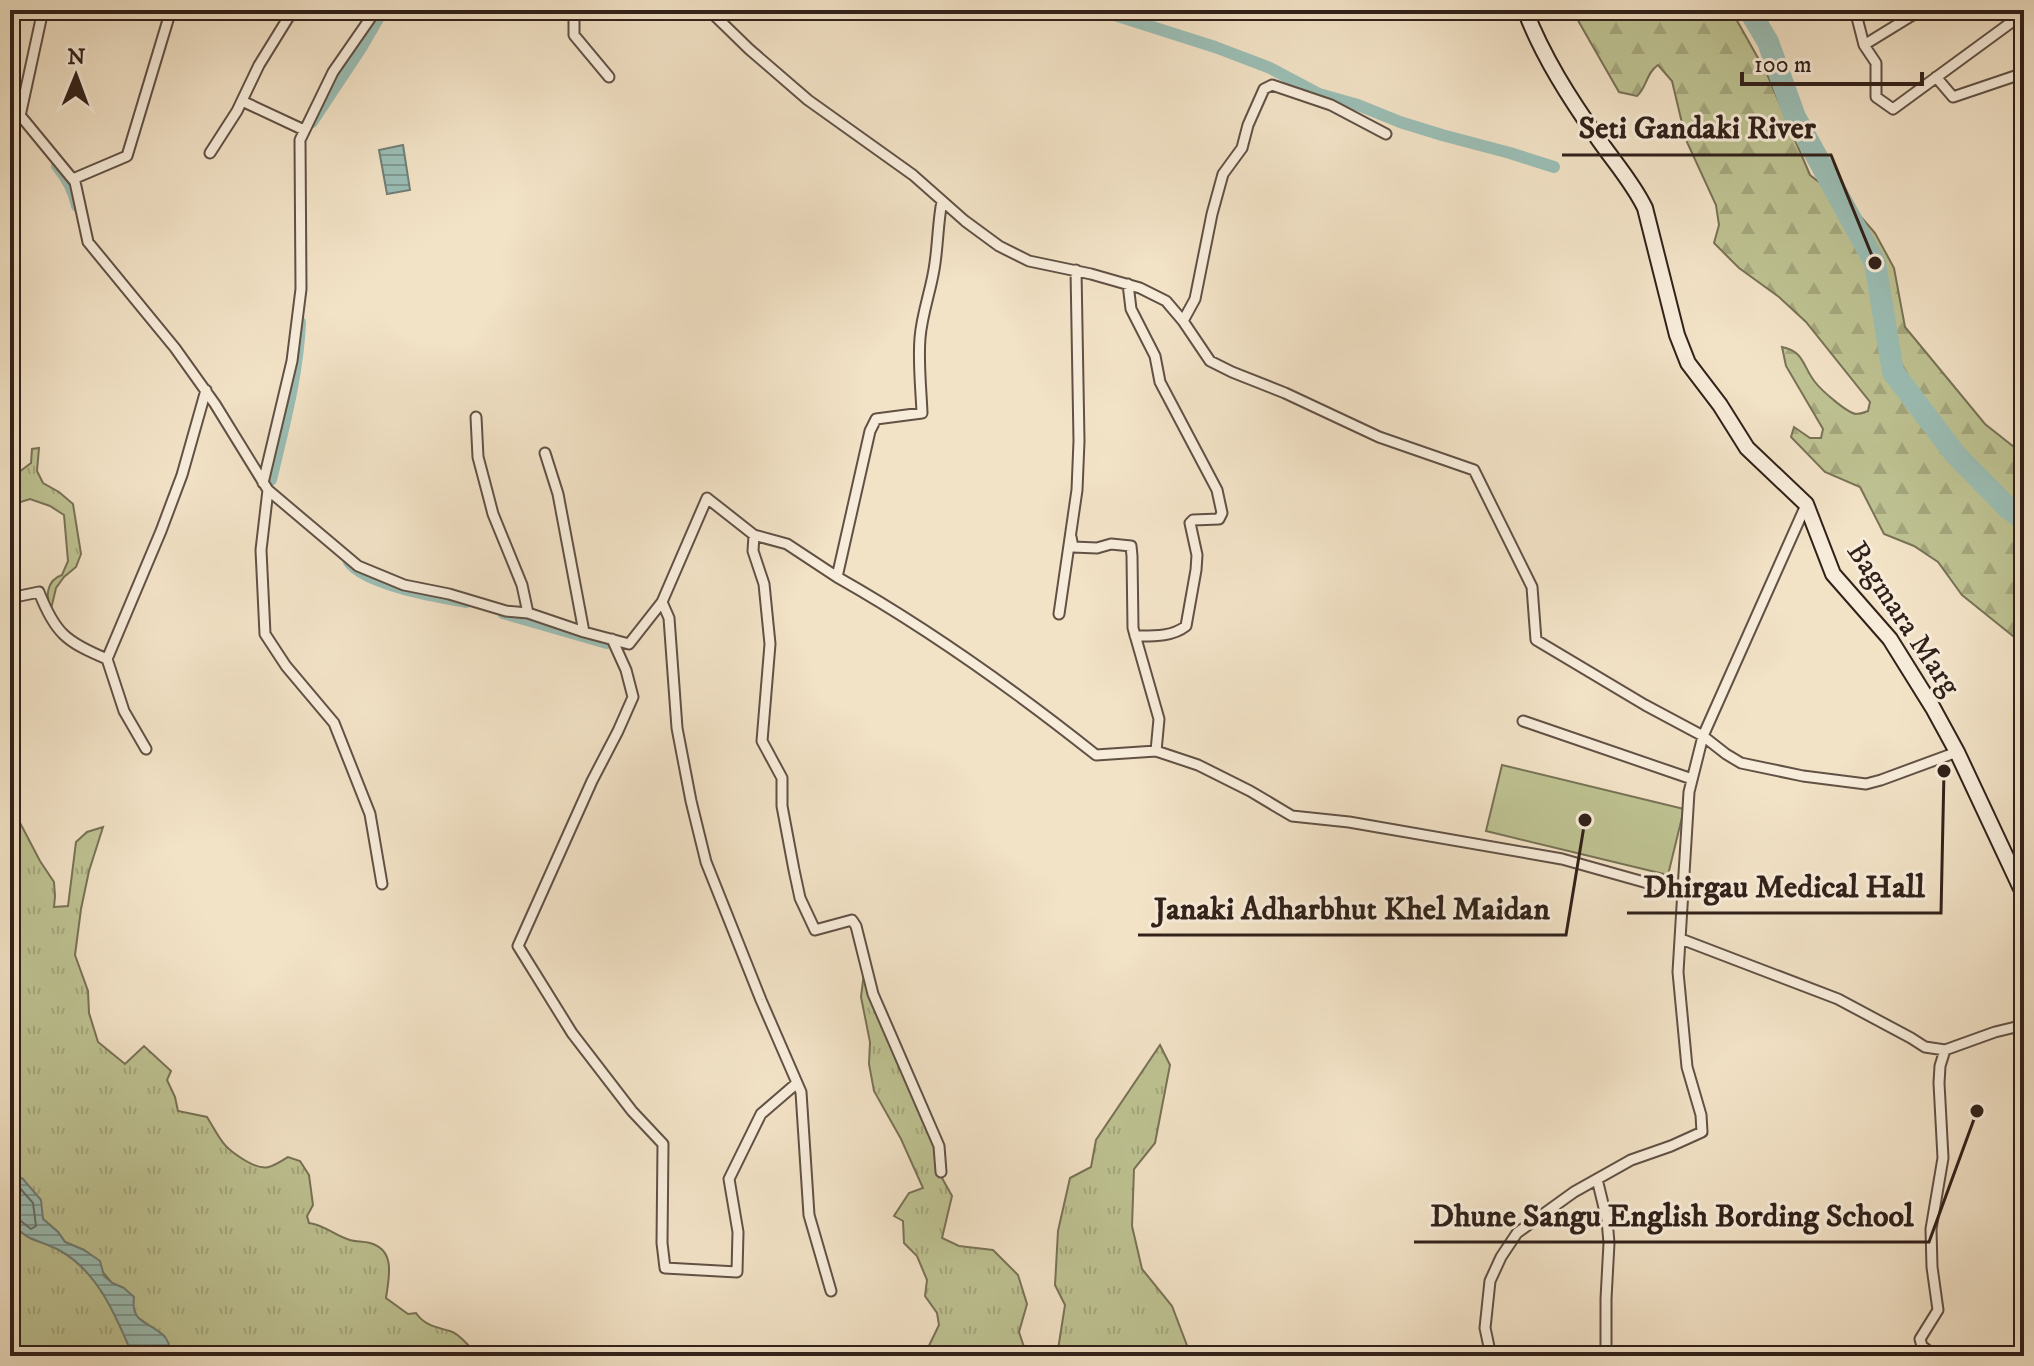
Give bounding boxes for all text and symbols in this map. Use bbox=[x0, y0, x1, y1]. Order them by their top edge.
north arrow bbox=[36, 36, 116, 116]
scale bar bbox=[1742, 36, 1922, 86]
text: N bbox=[67, 44, 86, 71]
text: 100 m bbox=[1754, 50, 1812, 80]
callout: Seti Gandaki River bbox=[1562, 99, 1831, 155]
text: Seti Gandaki River bbox=[1578, 109, 1817, 149]
street label: Bagmara Marg bbox=[1838, 535, 1968, 703]
callout: Dhirgau Medical Hall bbox=[1627, 857, 1941, 913]
text: Dhirgau Medical Hall bbox=[1643, 868, 1925, 908]
callout: Janaki Adharbhut Khel Maidan bbox=[1138, 879, 1566, 935]
text: Janaki Adharbhut Khel Maidan bbox=[1151, 890, 1550, 930]
callout: Dhune Sangu English Bording School bbox=[1414, 1186, 1929, 1242]
text: Dhune Sangu English Bording School bbox=[1430, 1197, 1914, 1237]

